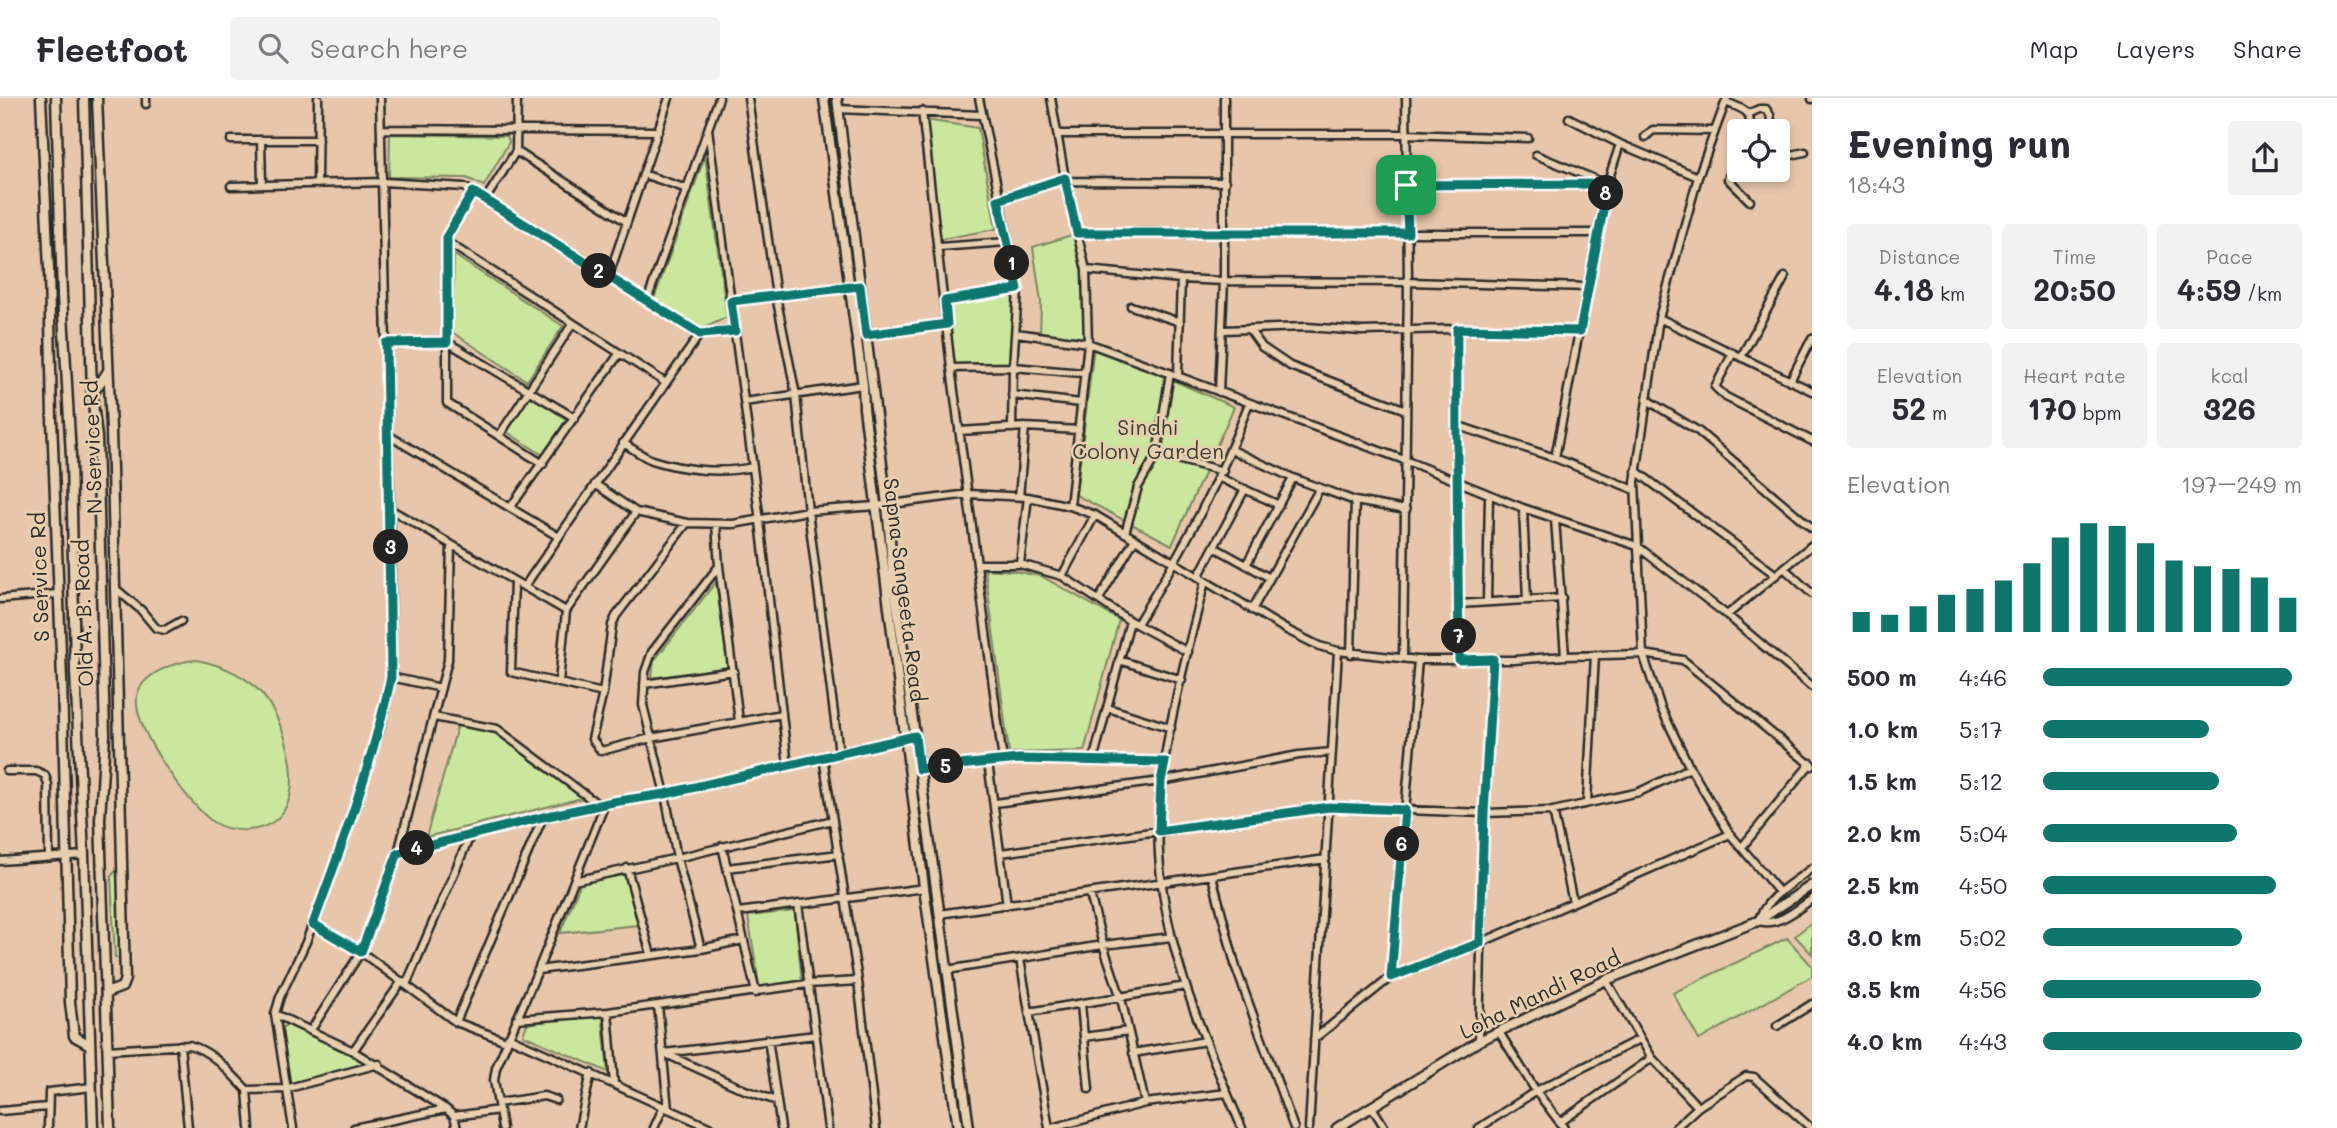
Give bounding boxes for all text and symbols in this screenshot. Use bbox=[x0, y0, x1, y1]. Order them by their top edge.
search box bbox=[230, 17, 720, 80]
text: Fleetfoot bbox=[35, 27, 188, 70]
icon: search bbox=[254, 29, 292, 67]
text: Search here bbox=[310, 31, 468, 65]
text: Map bbox=[2030, 33, 2078, 64]
text: Layers bbox=[2116, 33, 2195, 64]
text: Share bbox=[2233, 33, 2302, 64]
text: Evening run bbox=[1847, 118, 2071, 168]
map controls bbox=[1727, 119, 1790, 182]
button: locate bbox=[1727, 119, 1790, 182]
button: share bbox=[2228, 121, 2302, 195]
pin bbox=[1376, 155, 1436, 215]
icon: arrive bbox=[1387, 166, 1425, 204]
text: 18:43 bbox=[1847, 169, 1905, 199]
pin: 8 bbox=[1588, 176, 1624, 210]
text: 8 bbox=[1600, 180, 1611, 205]
text: Distance bbox=[1879, 244, 1960, 269]
text: Time bbox=[2053, 244, 2096, 269]
text: Pace bbox=[2206, 244, 2253, 269]
pin: 1 bbox=[995, 246, 1030, 280]
text: 1 bbox=[1007, 250, 1016, 275]
pin: 2 bbox=[582, 254, 616, 288]
text: 2 bbox=[593, 258, 604, 283]
text: 4.18 bbox=[1874, 269, 1934, 309]
text: 20:50 bbox=[2033, 269, 2116, 309]
text: 4:59 bbox=[2177, 269, 2241, 309]
text: km bbox=[1934, 281, 1965, 306]
text: /km bbox=[2241, 281, 2282, 306]
text: Elevation bbox=[1877, 363, 1962, 388]
text: Heart rate bbox=[2023, 363, 2126, 388]
text: kcal bbox=[2211, 363, 2248, 388]
street label: N Service Rd bbox=[76, 380, 107, 514]
text: 52 bbox=[1892, 388, 1926, 428]
text: 170 bbox=[2027, 388, 2077, 428]
text: 326 bbox=[2203, 388, 2256, 428]
text: m bbox=[1926, 400, 1947, 425]
text: bpm bbox=[2077, 400, 2122, 425]
park label: Sindhi Colony Garden bbox=[1072, 413, 1224, 464]
text: Elevation bbox=[1847, 469, 1950, 499]
text: 197–249 m bbox=[2181, 469, 2302, 499]
street label: Sapna Sangeeta Road bbox=[878, 476, 933, 703]
street label: S Service Rd bbox=[23, 511, 54, 643]
pin: 3 bbox=[374, 530, 408, 564]
text: 3 bbox=[385, 534, 396, 559]
street label: Old A. B. Road bbox=[66, 539, 99, 687]
pin: 7 bbox=[1442, 618, 1476, 654]
text: 7 bbox=[1453, 623, 1464, 648]
text: 500 m bbox=[1847, 662, 1917, 692]
text: 4:46 bbox=[1959, 662, 2007, 692]
text: 1.0 km bbox=[1847, 714, 1918, 744]
text: 5:17 bbox=[1959, 714, 2003, 744]
pin: 5 bbox=[928, 748, 964, 784]
text: 5 bbox=[940, 753, 951, 778]
text: 1.5 km bbox=[1847, 766, 1917, 796]
text: 5:12 bbox=[1959, 766, 2003, 796]
text: 2.0 km bbox=[1847, 818, 1921, 848]
text: 5:04 bbox=[1959, 818, 2007, 848]
pin: 6 bbox=[1384, 826, 1420, 862]
pin: 4 bbox=[400, 830, 434, 866]
text: 6 bbox=[1396, 831, 1407, 856]
text: 4 bbox=[410, 835, 423, 860]
text: 2.5 km bbox=[1847, 870, 1919, 900]
text: 4:50 bbox=[1959, 870, 2007, 900]
text: 3.0 km bbox=[1847, 922, 1922, 952]
text: 5:02 bbox=[1959, 922, 2007, 952]
street label: Loha Mandi Road bbox=[1455, 943, 1624, 1044]
text: 3.5 km bbox=[1847, 974, 1920, 1004]
text: 4:56 bbox=[1959, 974, 2007, 1004]
text: 4.0 km bbox=[1847, 1026, 1922, 1056]
text: 4:43 bbox=[1959, 1026, 2007, 1056]

